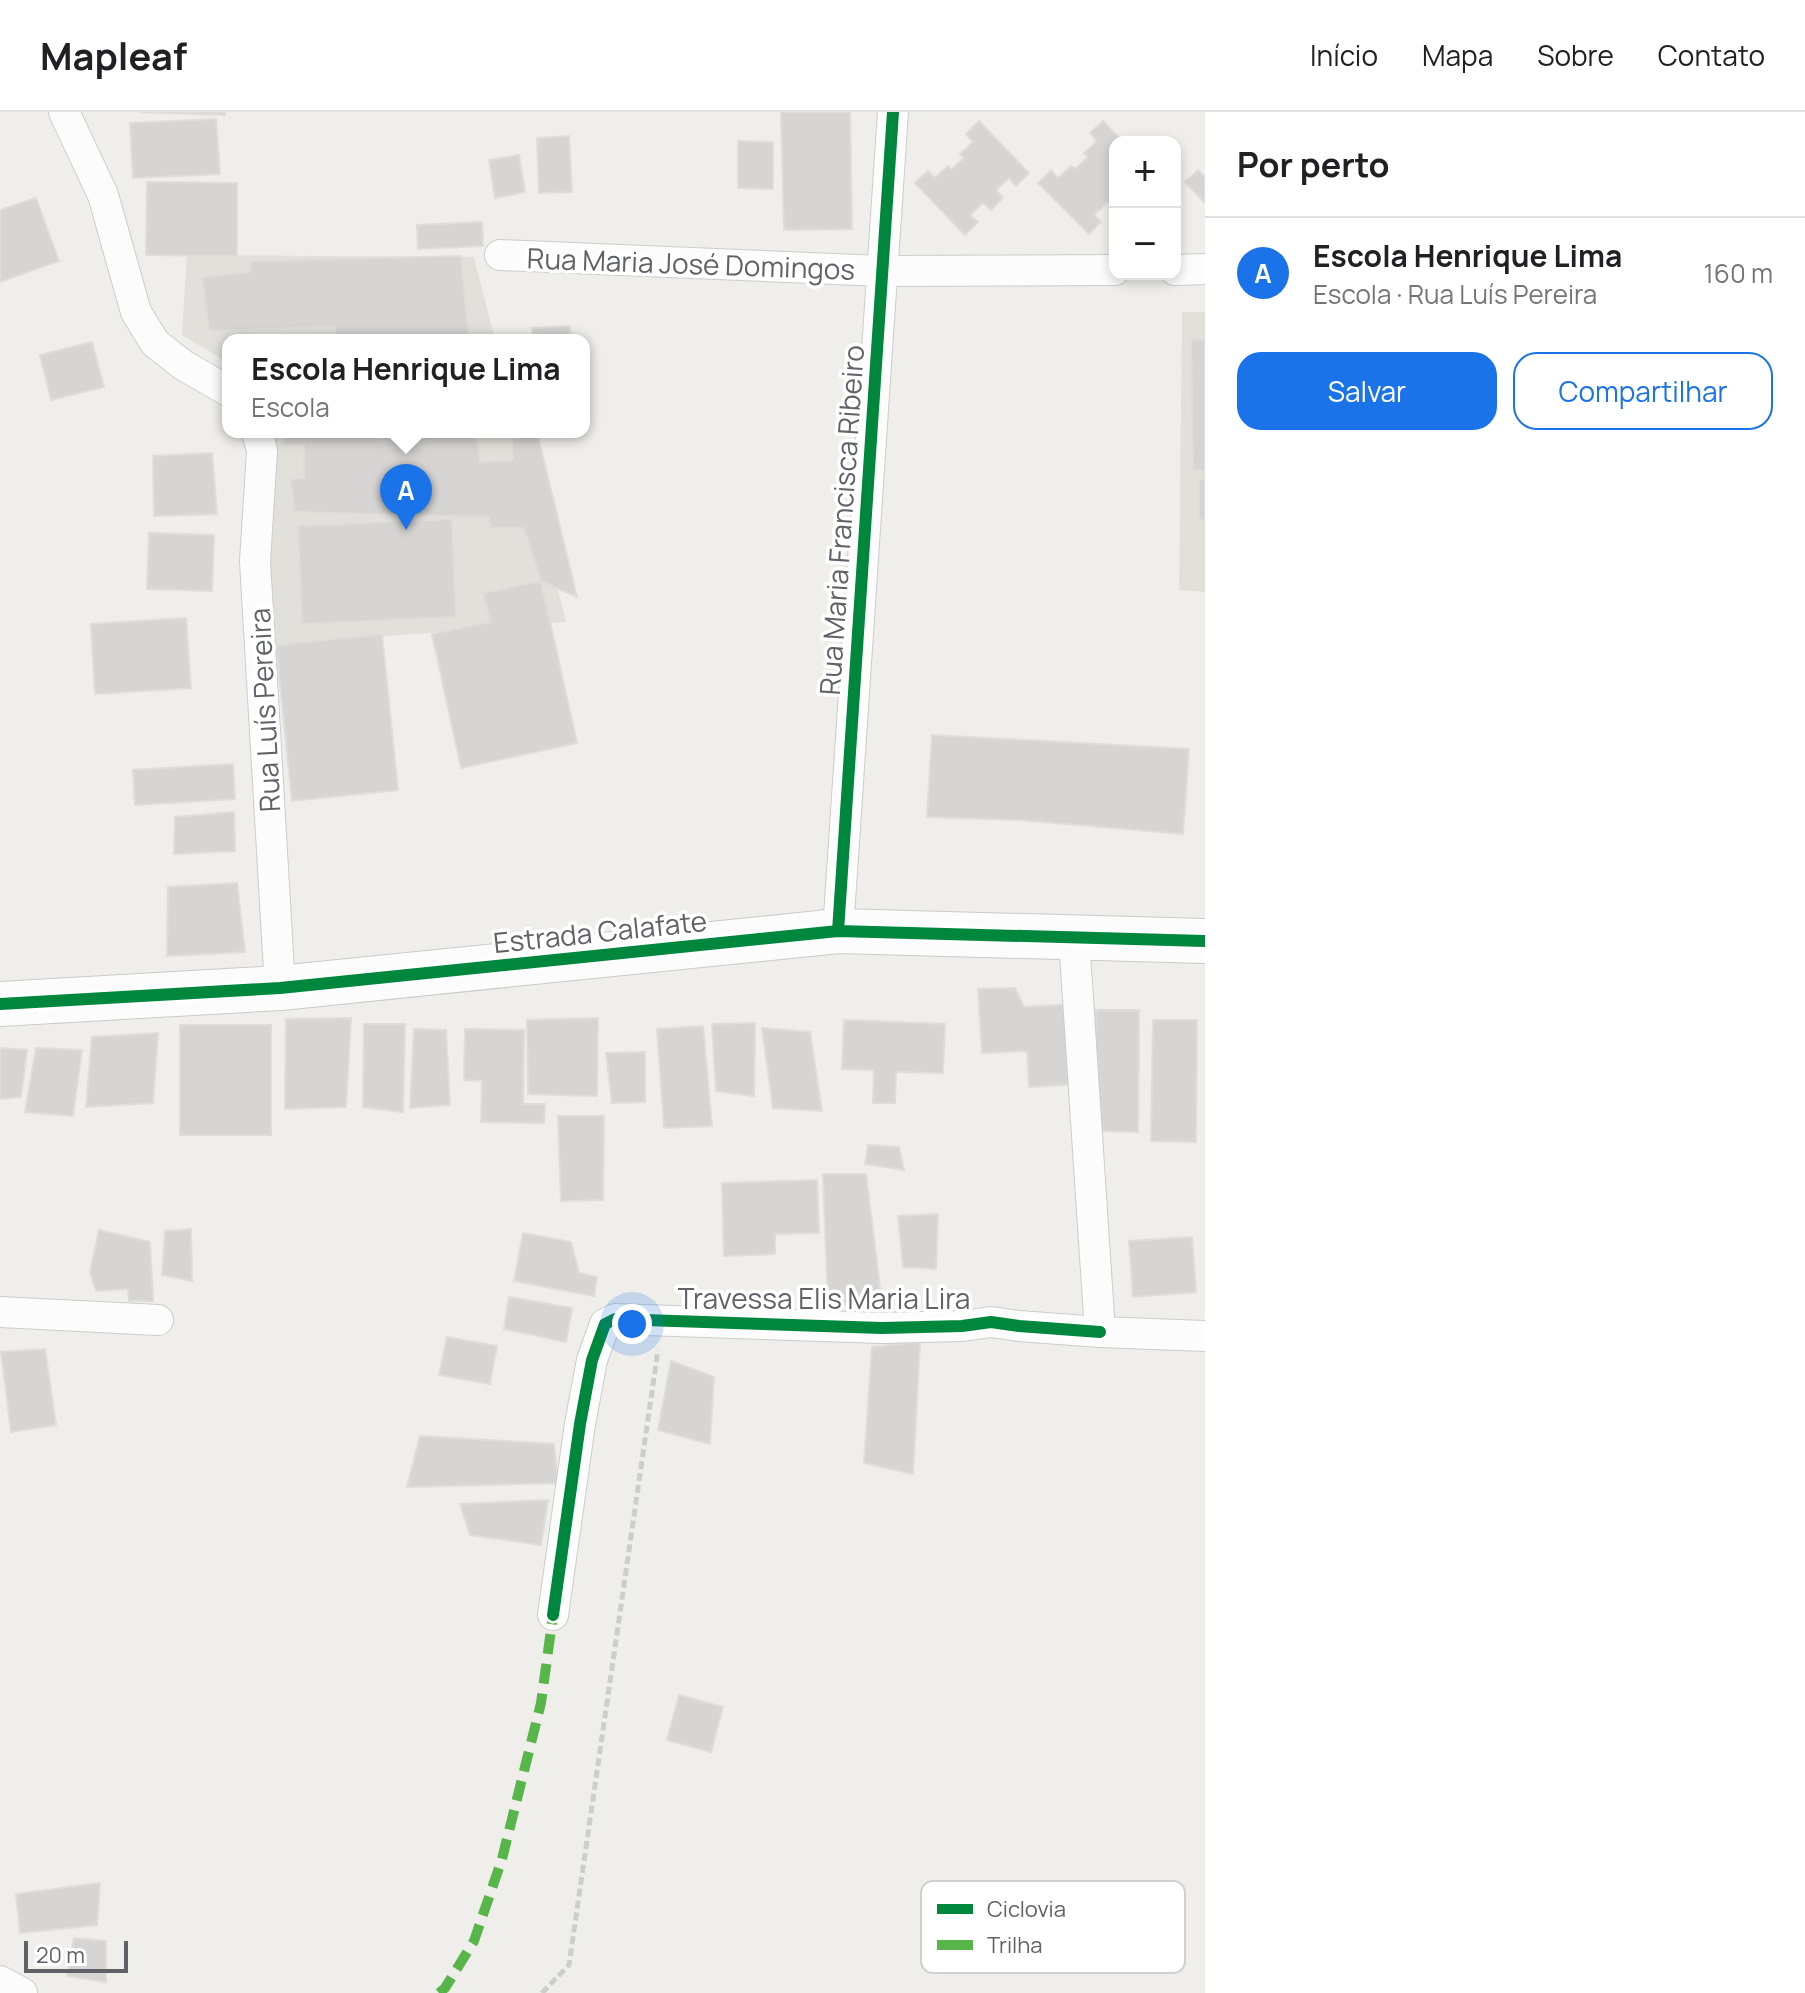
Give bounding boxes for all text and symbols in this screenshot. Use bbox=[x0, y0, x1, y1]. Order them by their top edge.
text: Mapleaf bbox=[40, 29, 187, 81]
text: Início bbox=[1310, 36, 1378, 74]
text: Mapa bbox=[1422, 36, 1493, 74]
text: Sobre bbox=[1537, 36, 1614, 74]
text: Contato bbox=[1658, 36, 1765, 74]
map controls bbox=[1109, 136, 1181, 280]
button: + bbox=[1109, 136, 1181, 208]
text: Por perto bbox=[1237, 141, 1390, 187]
button: − bbox=[1109, 208, 1181, 280]
text: Escola Henrique Lima bbox=[1313, 235, 1622, 276]
street label: Rua Maria José Domingos bbox=[526, 238, 856, 288]
text: A bbox=[1254, 255, 1272, 291]
text: 160 m bbox=[1704, 255, 1773, 291]
text: Escola · Rua Luís Pereira bbox=[1313, 276, 1597, 312]
popup bbox=[222, 334, 590, 438]
street label: Rua Maria Francisca Ribeiro bbox=[810, 344, 872, 696]
text: Escola Henrique Lima bbox=[251, 348, 561, 389]
button: Salvar bbox=[1237, 352, 1497, 430]
button: Compartilhar bbox=[1513, 352, 1773, 430]
text: Escola bbox=[251, 389, 330, 425]
pin: A bbox=[380, 464, 432, 530]
street label: Rua Luís Pereira bbox=[240, 607, 288, 813]
street label: Estrada Calafate bbox=[491, 901, 709, 961]
street label: Travessa Elis Maria Lira bbox=[678, 1279, 970, 1317]
your location bbox=[612, 1304, 652, 1344]
legend bbox=[921, 1881, 1185, 1973]
text: Ciclovia bbox=[987, 1894, 1066, 1924]
text: Trilha bbox=[987, 1930, 1043, 1960]
scale bar bbox=[24, 1937, 128, 1973]
text: 20 m bbox=[36, 1940, 85, 1970]

